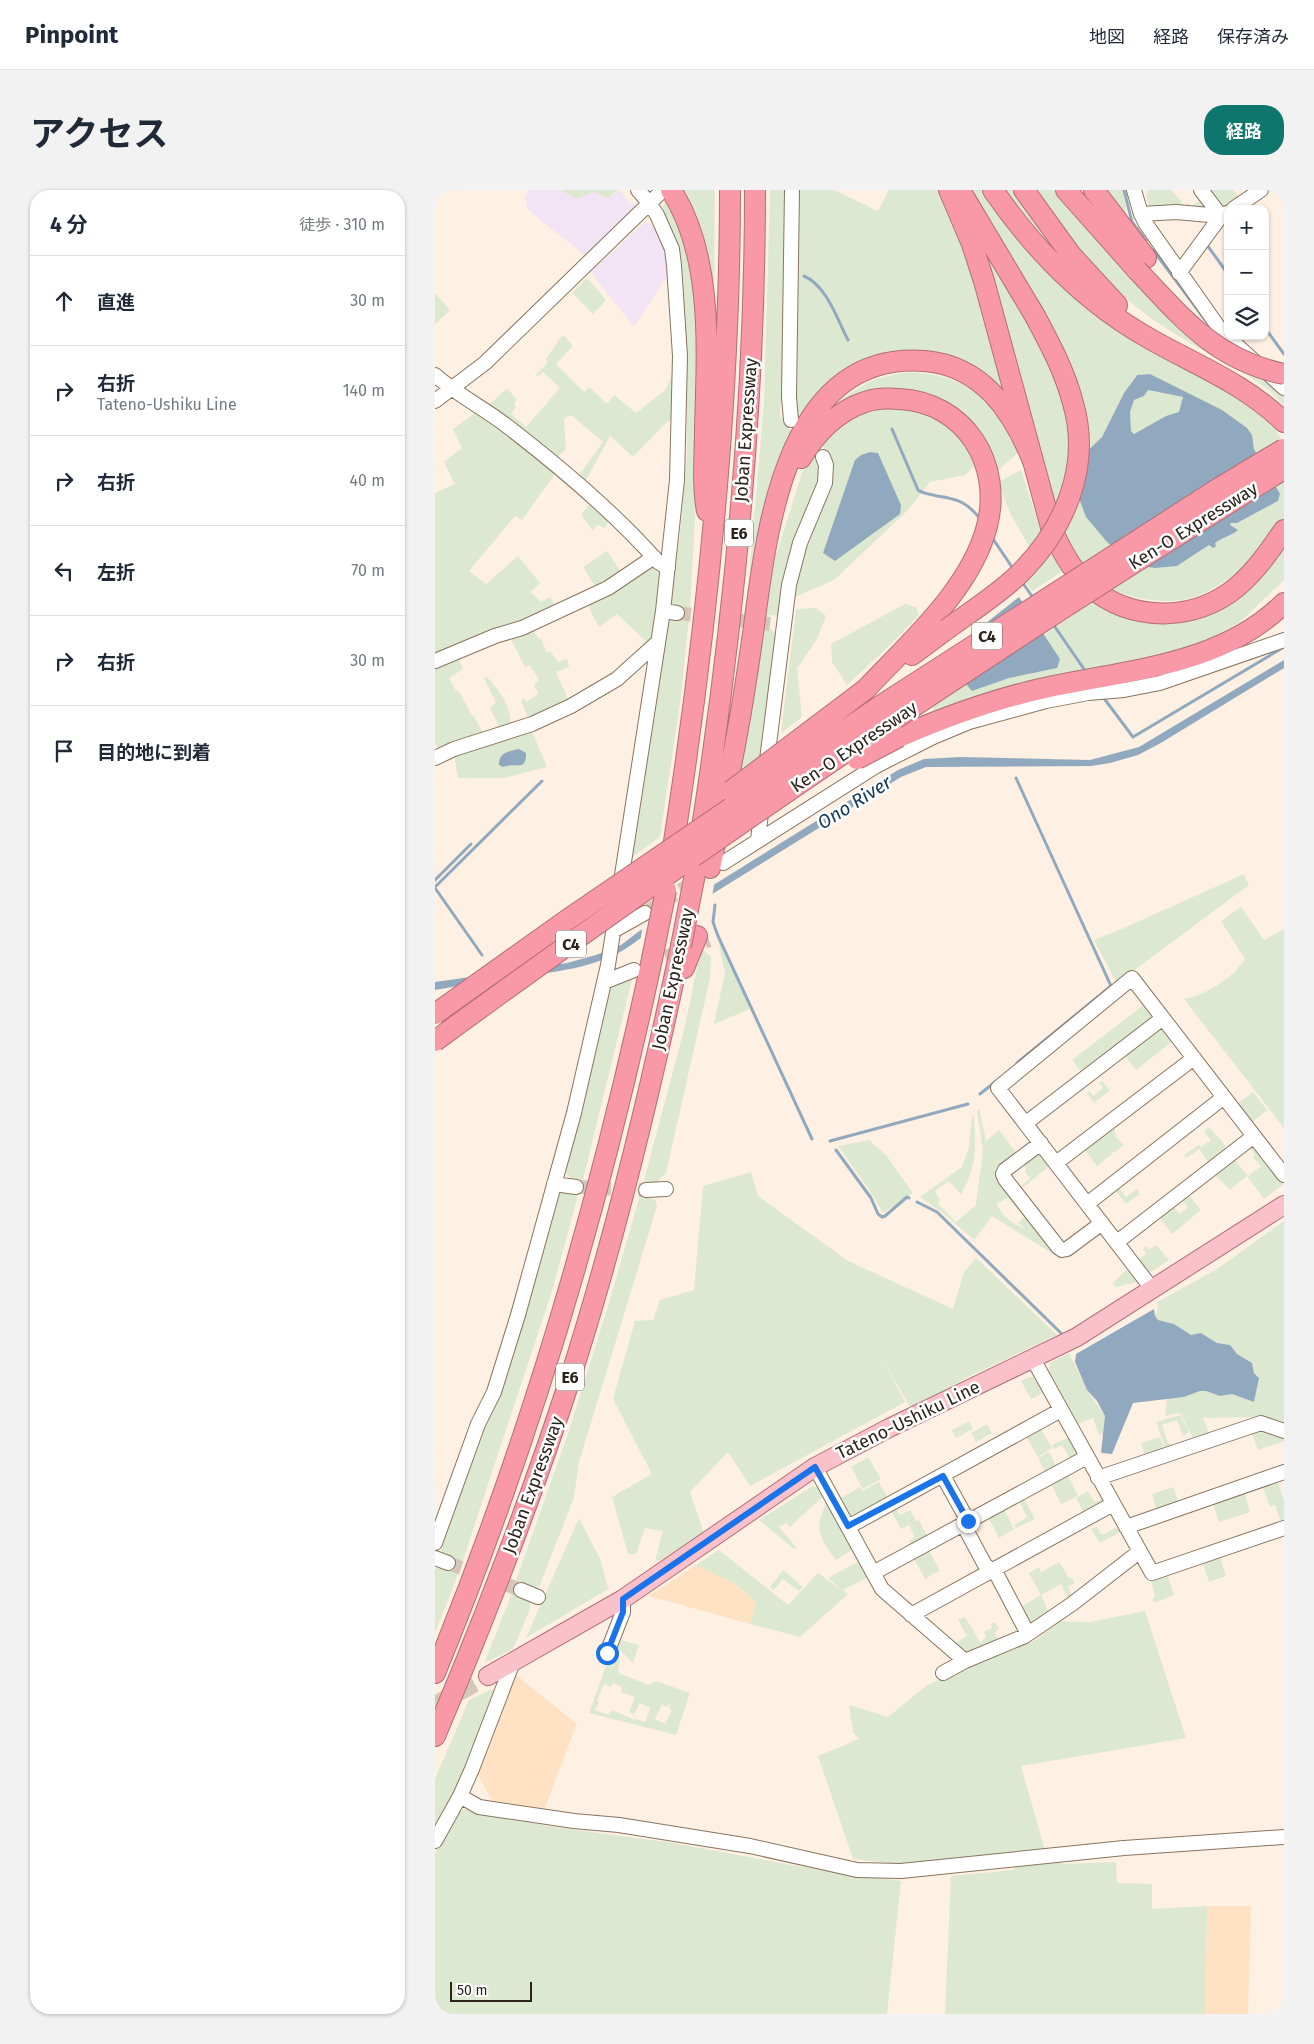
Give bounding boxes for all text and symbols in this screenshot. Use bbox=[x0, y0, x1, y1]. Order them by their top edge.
text: Pinpoint bbox=[25, 21, 118, 49]
text: 地図 bbox=[1089, 26, 1125, 48]
text: 経路 bbox=[1153, 26, 1189, 48]
text: 保存済み bbox=[1217, 26, 1289, 48]
button: 経路 bbox=[1204, 105, 1284, 155]
text: アクセス bbox=[30, 113, 168, 155]
map controls bbox=[1224, 205, 1269, 340]
button: + bbox=[1224, 205, 1269, 250]
text: 4 分 bbox=[50, 212, 88, 238]
text: 徒歩 · 310 m bbox=[299, 215, 385, 234]
button: − bbox=[1224, 250, 1269, 295]
icon: ahead bbox=[50, 287, 78, 315]
text: 直進 bbox=[97, 291, 135, 314]
text: 30 m bbox=[350, 291, 385, 310]
button: layers bbox=[1224, 295, 1269, 340]
street label: Joban Expressway bbox=[730, 357, 762, 503]
text: 右折 bbox=[97, 372, 135, 395]
icon: right bbox=[50, 377, 78, 405]
text: 140 m bbox=[343, 381, 385, 400]
text: Tateno-Ushiku Line bbox=[97, 395, 237, 414]
icon: right bbox=[50, 467, 78, 495]
text: 右折 bbox=[97, 471, 135, 494]
text: 40 m bbox=[350, 471, 385, 490]
street label: Ken-O Expressway bbox=[1124, 477, 1262, 575]
road number: E6 bbox=[725, 519, 753, 546]
icon: left bbox=[50, 557, 78, 585]
text: 左折 bbox=[97, 561, 135, 584]
text: 70 m bbox=[351, 561, 385, 580]
road number: C4 bbox=[972, 622, 1002, 650]
icon: right bbox=[50, 647, 78, 675]
text: 右折 bbox=[97, 651, 135, 674]
text: 30 m bbox=[350, 651, 385, 670]
street label: Ken-O Expressway bbox=[786, 696, 922, 798]
icon: arrive bbox=[50, 737, 78, 765]
text: 目的地に到着 bbox=[97, 741, 211, 764]
water label: Ono River bbox=[813, 770, 896, 834]
street label: Joban Expressway bbox=[647, 906, 699, 1052]
road number: C4 bbox=[556, 931, 586, 958]
road number: E6 bbox=[556, 1364, 584, 1390]
street label: Tateno-Ushiku Line bbox=[833, 1376, 983, 1464]
street label: Joban Expressway bbox=[498, 1413, 568, 1557]
route end bbox=[957, 1510, 980, 1533]
route start bbox=[596, 1642, 619, 1665]
scale bar bbox=[450, 1979, 533, 2002]
text: 50 m bbox=[457, 1982, 488, 1999]

